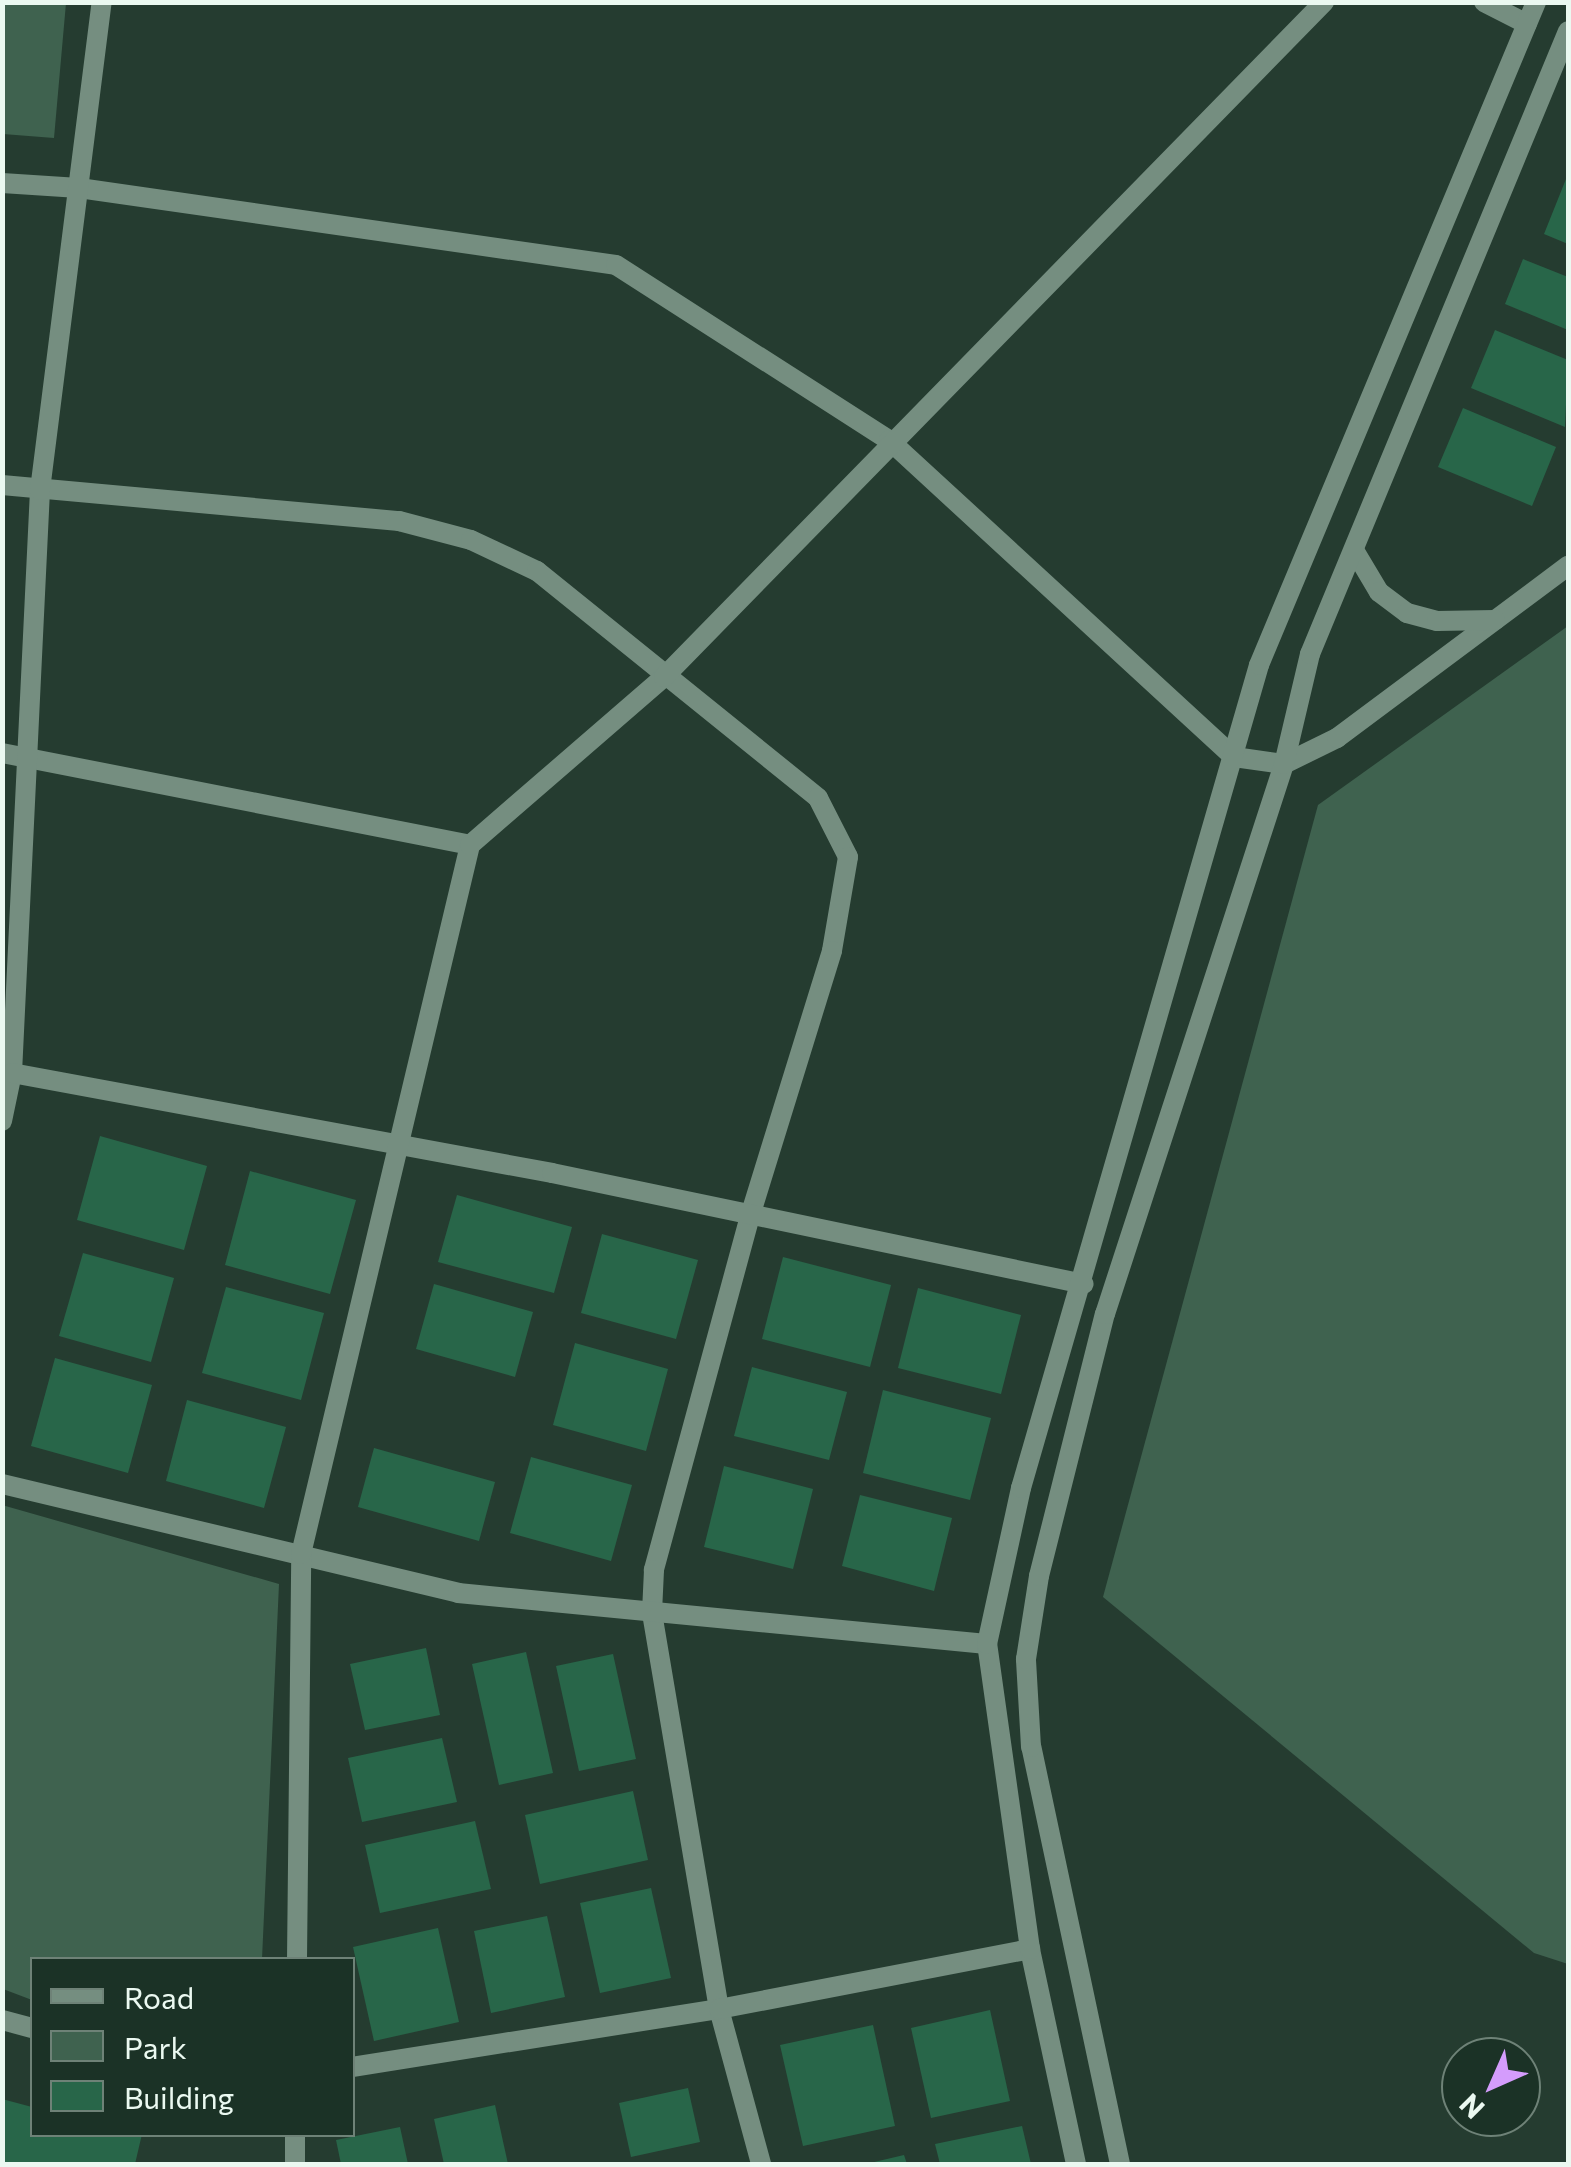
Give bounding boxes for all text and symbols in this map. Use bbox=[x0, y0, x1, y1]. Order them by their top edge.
legend bbox=[30, 1957, 355, 2137]
text: Road bbox=[124, 1978, 194, 2015]
text: Park bbox=[124, 2028, 187, 2065]
north arrow bbox=[1441, 2037, 1541, 2137]
text: Building bbox=[124, 2078, 234, 2115]
text: N bbox=[1452, 2087, 1491, 2126]

